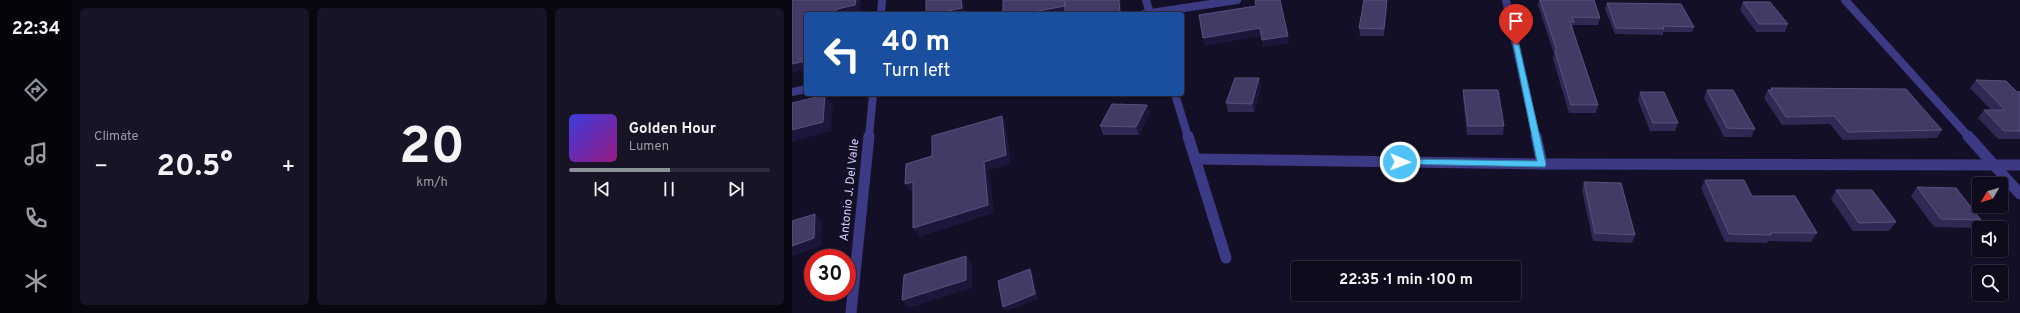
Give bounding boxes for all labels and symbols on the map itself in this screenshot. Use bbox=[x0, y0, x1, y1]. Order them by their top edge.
pin bbox=[1499, 4, 1533, 45]
street label: Antonio J. Del Valle bbox=[837, 138, 863, 242]
position arrow bbox=[1379, 141, 1421, 183]
north arrow bbox=[1972, 177, 2008, 213]
speed limit sign: 30 bbox=[804, 249, 856, 301]

